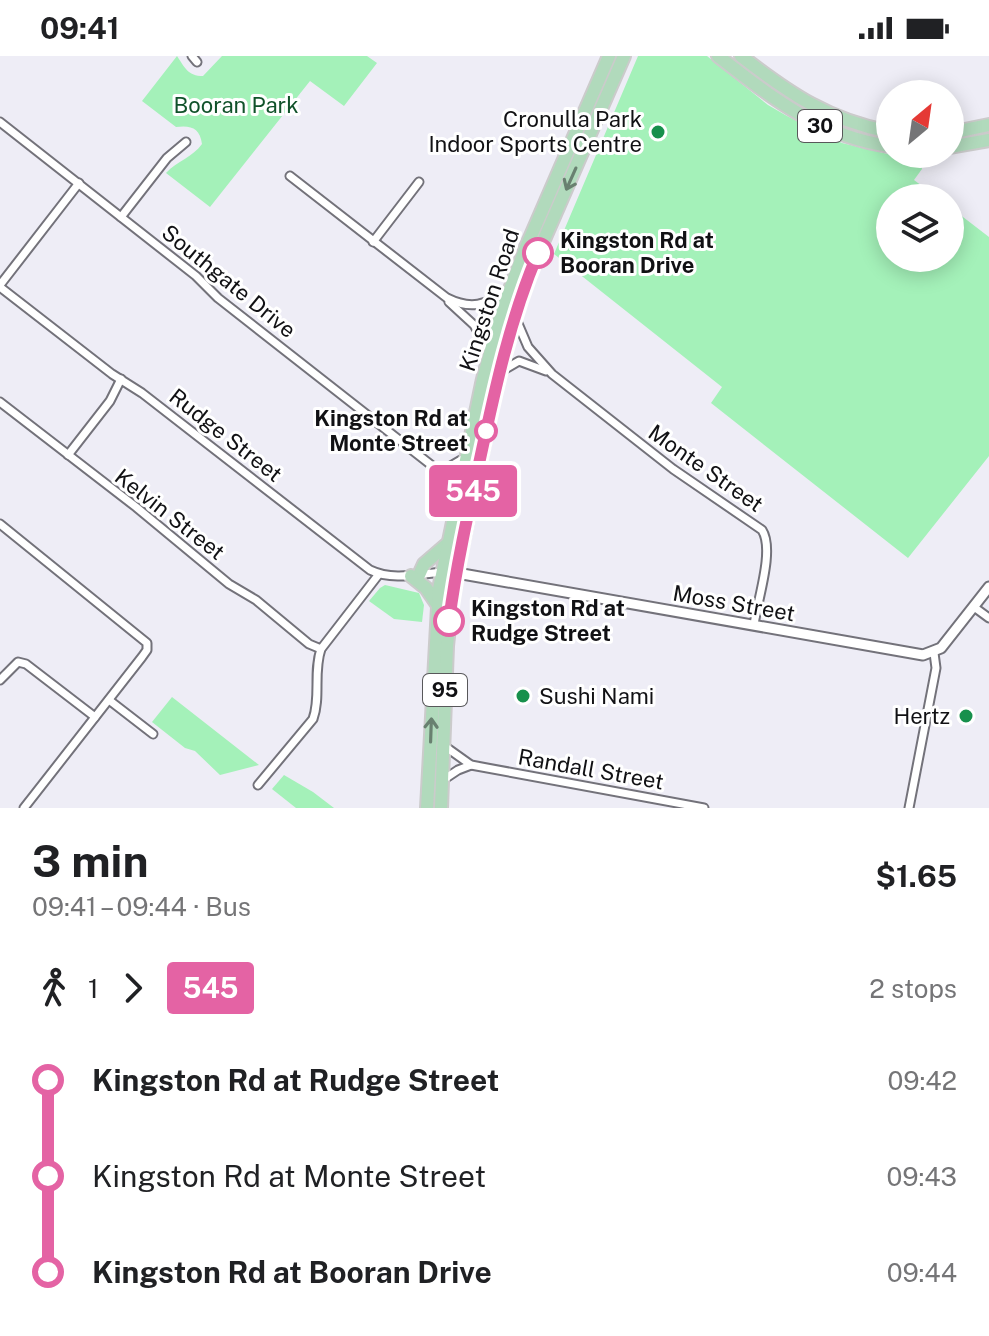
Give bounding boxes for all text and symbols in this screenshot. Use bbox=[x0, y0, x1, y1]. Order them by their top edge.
text: 09:41 bbox=[40, 10, 120, 46]
north arrow bbox=[876, 80, 964, 168]
map controls bbox=[876, 80, 964, 272]
park label: Booran Park bbox=[173, 92, 299, 118]
place label: Cronulla Park Indoor Sports Centre bbox=[428, 106, 642, 157]
road number: 30 bbox=[798, 110, 842, 142]
marker: Cronulla Park Indoor Sports Centre bbox=[649, 123, 667, 141]
one-way arrow bbox=[562, 167, 577, 191]
button: layers bbox=[876, 184, 964, 272]
street label: Southgate Drive bbox=[157, 219, 301, 343]
street label: Kingston Road bbox=[454, 225, 524, 375]
place label: Kingston Rd at Booran Drive bbox=[560, 227, 714, 278]
marker: Kingston Rd at Booran Drive bbox=[523, 238, 553, 268]
street label: Rudge Street bbox=[164, 383, 288, 487]
place label: Kingston Rd at Monte Street bbox=[314, 405, 468, 456]
street label: Monte Street bbox=[644, 419, 768, 517]
marker: Kingston Rd at Monte Street bbox=[475, 420, 497, 442]
street label: Kelvin Street bbox=[110, 463, 230, 565]
line badge: 545 bbox=[427, 465, 519, 517]
text: 545 bbox=[445, 474, 501, 507]
street label: Moss Street bbox=[671, 579, 797, 627]
place label: Kingston Rd at Rudge Street bbox=[471, 595, 625, 646]
marker: Kingston Rd at Rudge Street bbox=[434, 606, 464, 636]
road number: 95 bbox=[423, 674, 467, 706]
place label: Sushi Nami bbox=[539, 683, 654, 709]
marker: Sushi Nami bbox=[514, 687, 532, 705]
place label: Hertz bbox=[893, 703, 950, 729]
marker: Hertz bbox=[957, 707, 975, 725]
one-way arrow bbox=[424, 717, 439, 744]
street label: Randall Street bbox=[516, 743, 666, 795]
text: 3 min bbox=[32, 835, 149, 887]
text: $1.65 bbox=[876, 858, 957, 894]
text: 09:41 – 09:44 · Bus bbox=[32, 891, 251, 922]
icon: walk bbox=[32, 966, 76, 1010]
icon: forward bbox=[111, 966, 155, 1010]
text: 545 bbox=[183, 971, 238, 1004]
text: 1 bbox=[88, 973, 99, 1004]
text: 2 stops bbox=[869, 973, 957, 1004]
text: Kingston Rd at Rudge Street bbox=[92, 1062, 499, 1098]
text: 09:42 bbox=[887, 1065, 957, 1096]
text: Kingston Rd at Monte Street bbox=[92, 1158, 486, 1194]
text: 09:43 bbox=[887, 1161, 957, 1192]
text: Kingston Rd at Booran Drive bbox=[92, 1254, 492, 1290]
text: 09:44 bbox=[887, 1257, 957, 1288]

